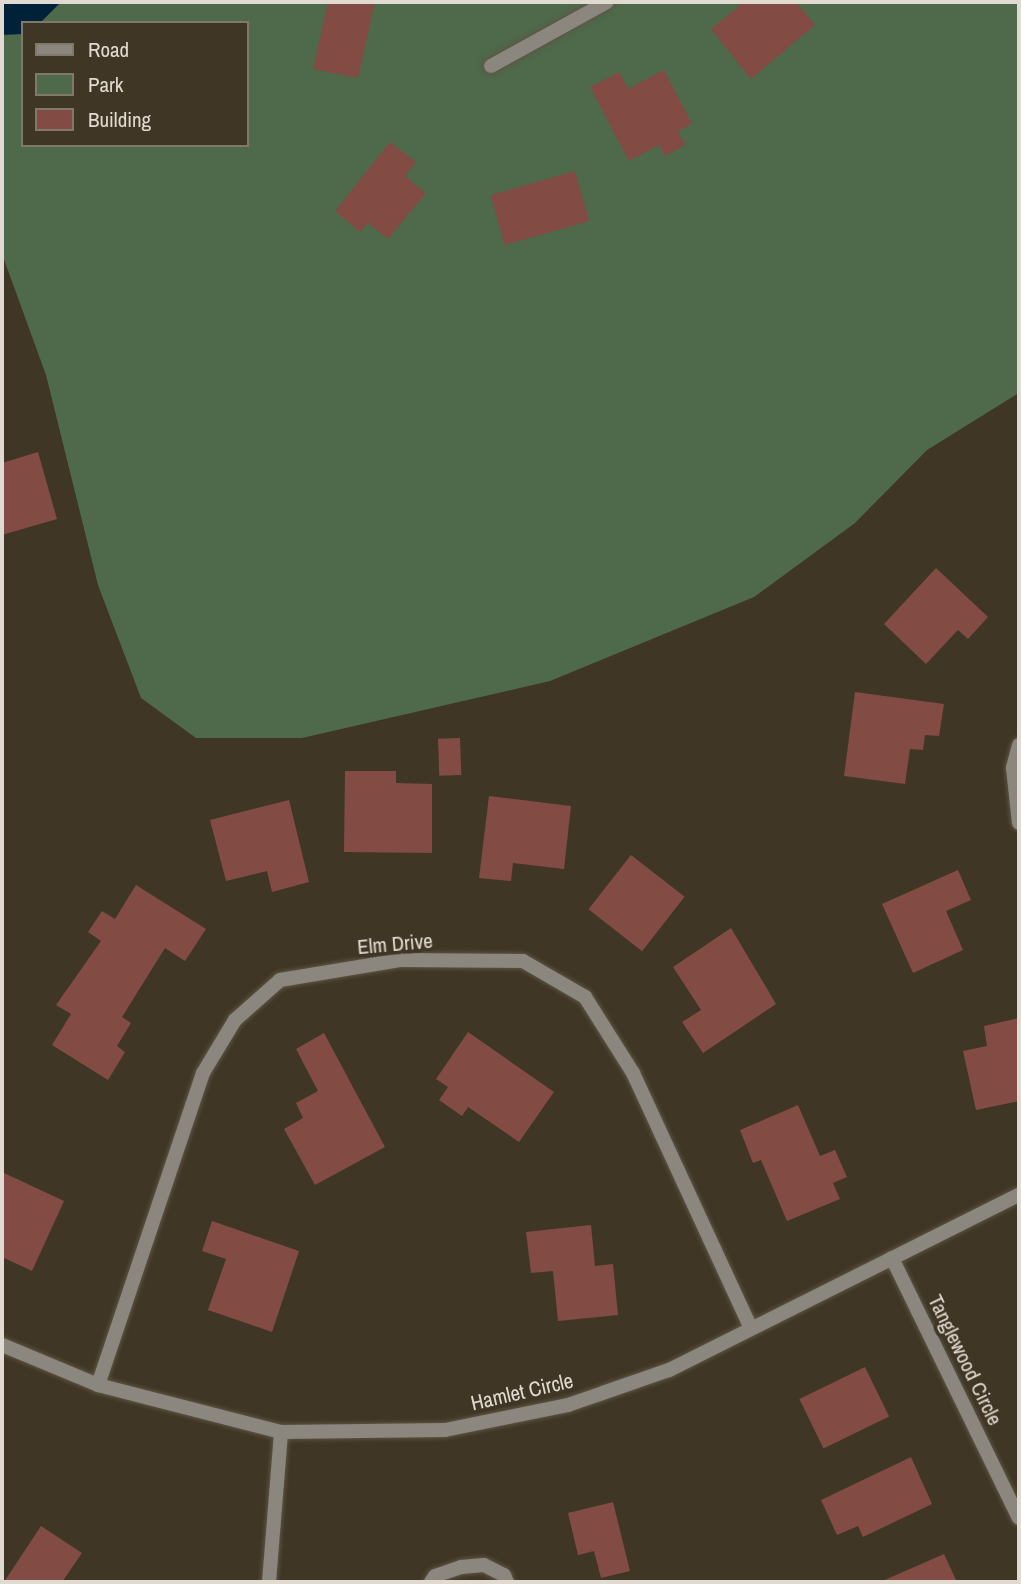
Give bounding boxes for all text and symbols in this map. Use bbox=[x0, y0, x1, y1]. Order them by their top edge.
legend bbox=[21, 21, 248, 147]
text: Road bbox=[88, 35, 129, 64]
text: Park bbox=[88, 70, 123, 99]
text: Building bbox=[88, 105, 151, 134]
street label: Elm Drive bbox=[356, 928, 434, 960]
street label: Tanglewood Circle bbox=[923, 1291, 1007, 1429]
street label: Hamlet Circle bbox=[468, 1368, 576, 1416]

